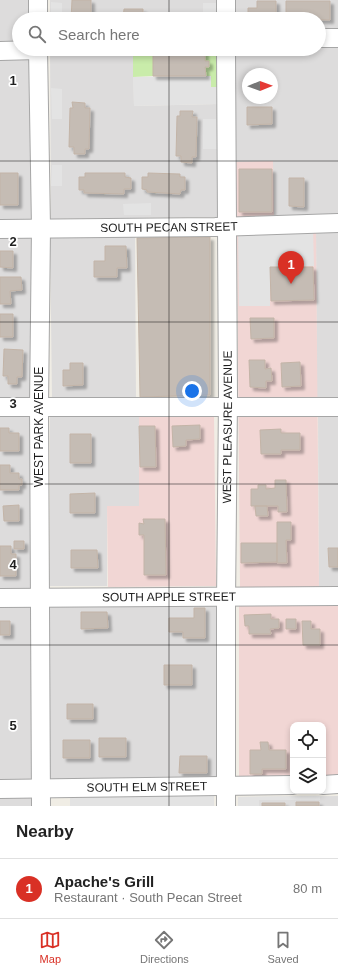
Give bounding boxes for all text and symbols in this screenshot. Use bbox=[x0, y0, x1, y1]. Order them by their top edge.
search box bbox=[12, 12, 326, 56]
icon: search bbox=[26, 23, 48, 45]
text: Search here bbox=[58, 26, 140, 43]
north arrow bbox=[242, 68, 278, 104]
text: 1 bbox=[9, 73, 17, 88]
street label: SOUTH PECAN STREET bbox=[100, 219, 239, 235]
text: 2 bbox=[9, 234, 17, 249]
pin: 1 bbox=[278, 251, 304, 284]
street label: WEST PLEASURE AVENUE bbox=[220, 350, 235, 504]
street label: WEST PARK AVENUE bbox=[32, 367, 46, 487]
your location bbox=[182, 381, 202, 401]
text: 3 bbox=[9, 396, 17, 411]
text: 4 bbox=[9, 557, 17, 572]
street label: SOUTH APPLE STREET bbox=[102, 590, 237, 604]
text: 5 bbox=[9, 718, 17, 733]
map controls bbox=[290, 722, 326, 794]
button: locate bbox=[290, 722, 326, 758]
button: layers bbox=[290, 758, 326, 794]
street label: SOUTH ELM STREET bbox=[86, 779, 208, 795]
text: Nearby bbox=[16, 822, 74, 841]
text: Apache's Grill bbox=[54, 873, 154, 890]
text: 1 bbox=[25, 881, 33, 896]
text: 80 m bbox=[293, 881, 322, 896]
text: Restaurant · South Pecan Street bbox=[54, 890, 242, 905]
tab: Map bbox=[39, 929, 61, 965]
tab: Directions bbox=[140, 929, 189, 965]
tab: Saved bbox=[267, 929, 299, 965]

